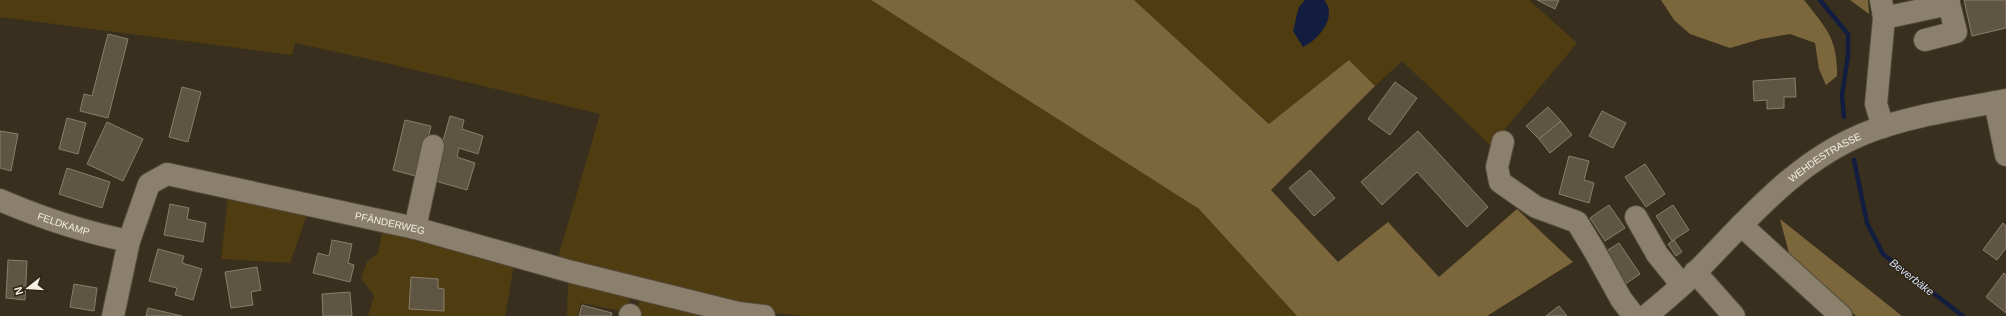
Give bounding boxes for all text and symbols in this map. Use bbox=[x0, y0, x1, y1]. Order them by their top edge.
street label: WEHDESTRASSE bbox=[1786, 130, 1863, 184]
street label: FELDKAMP bbox=[36, 210, 91, 237]
street label: PFÄNDERWEG bbox=[354, 210, 427, 236]
water label: Beverbäke bbox=[1888, 256, 1936, 298]
north arrow bbox=[8, 268, 48, 308]
text: N bbox=[12, 285, 25, 296]

